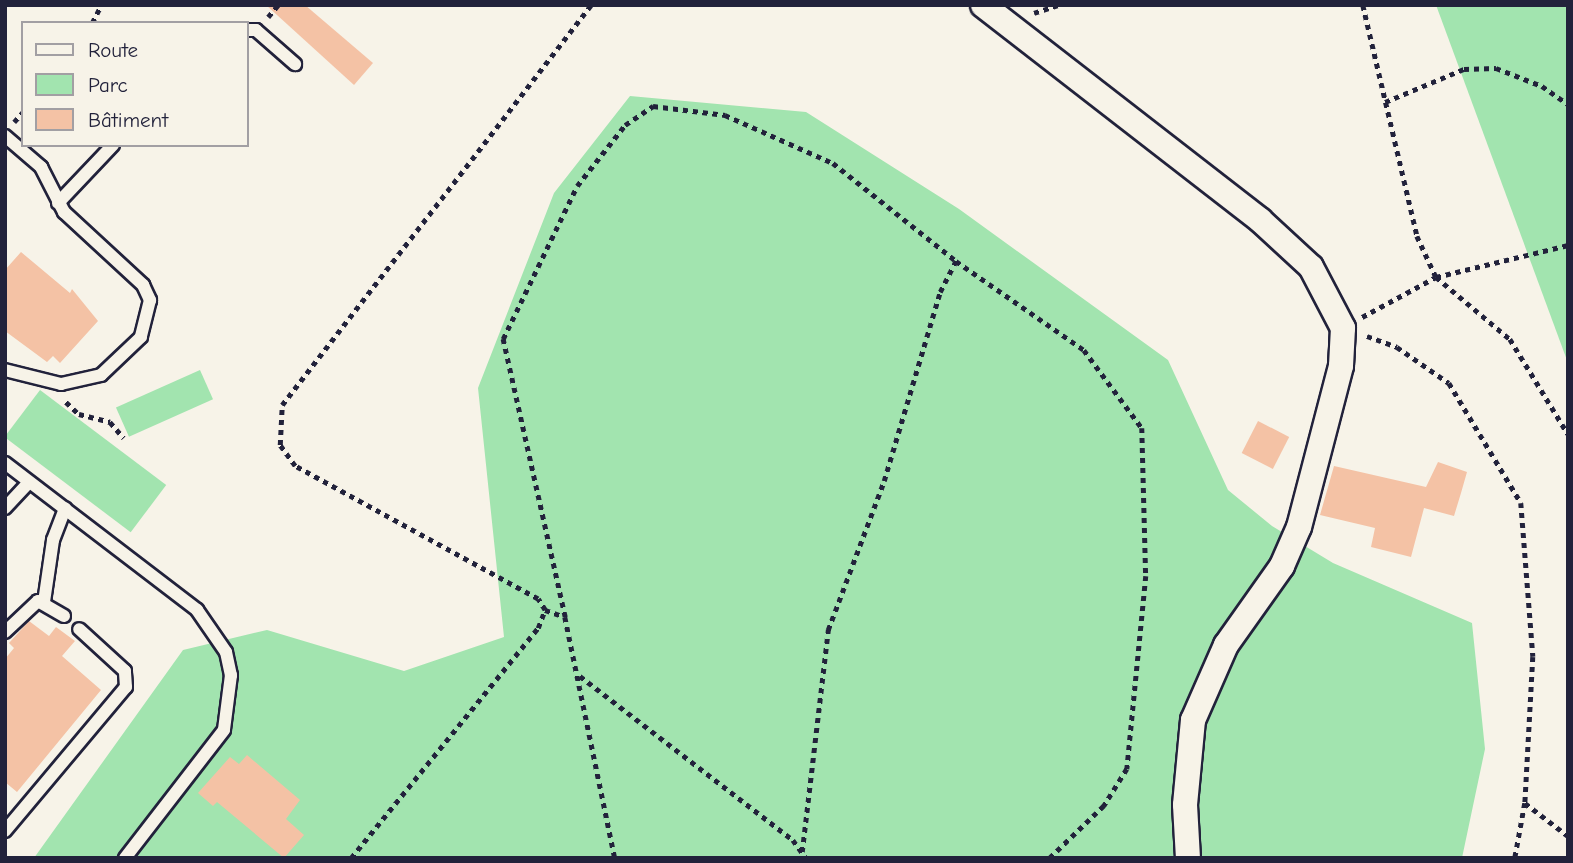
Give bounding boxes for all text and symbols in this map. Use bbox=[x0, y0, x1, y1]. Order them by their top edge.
legend bbox=[21, 21, 248, 147]
text: Route bbox=[88, 38, 138, 62]
text: Parc bbox=[88, 73, 128, 97]
text: Bâtiment bbox=[88, 108, 168, 132]

